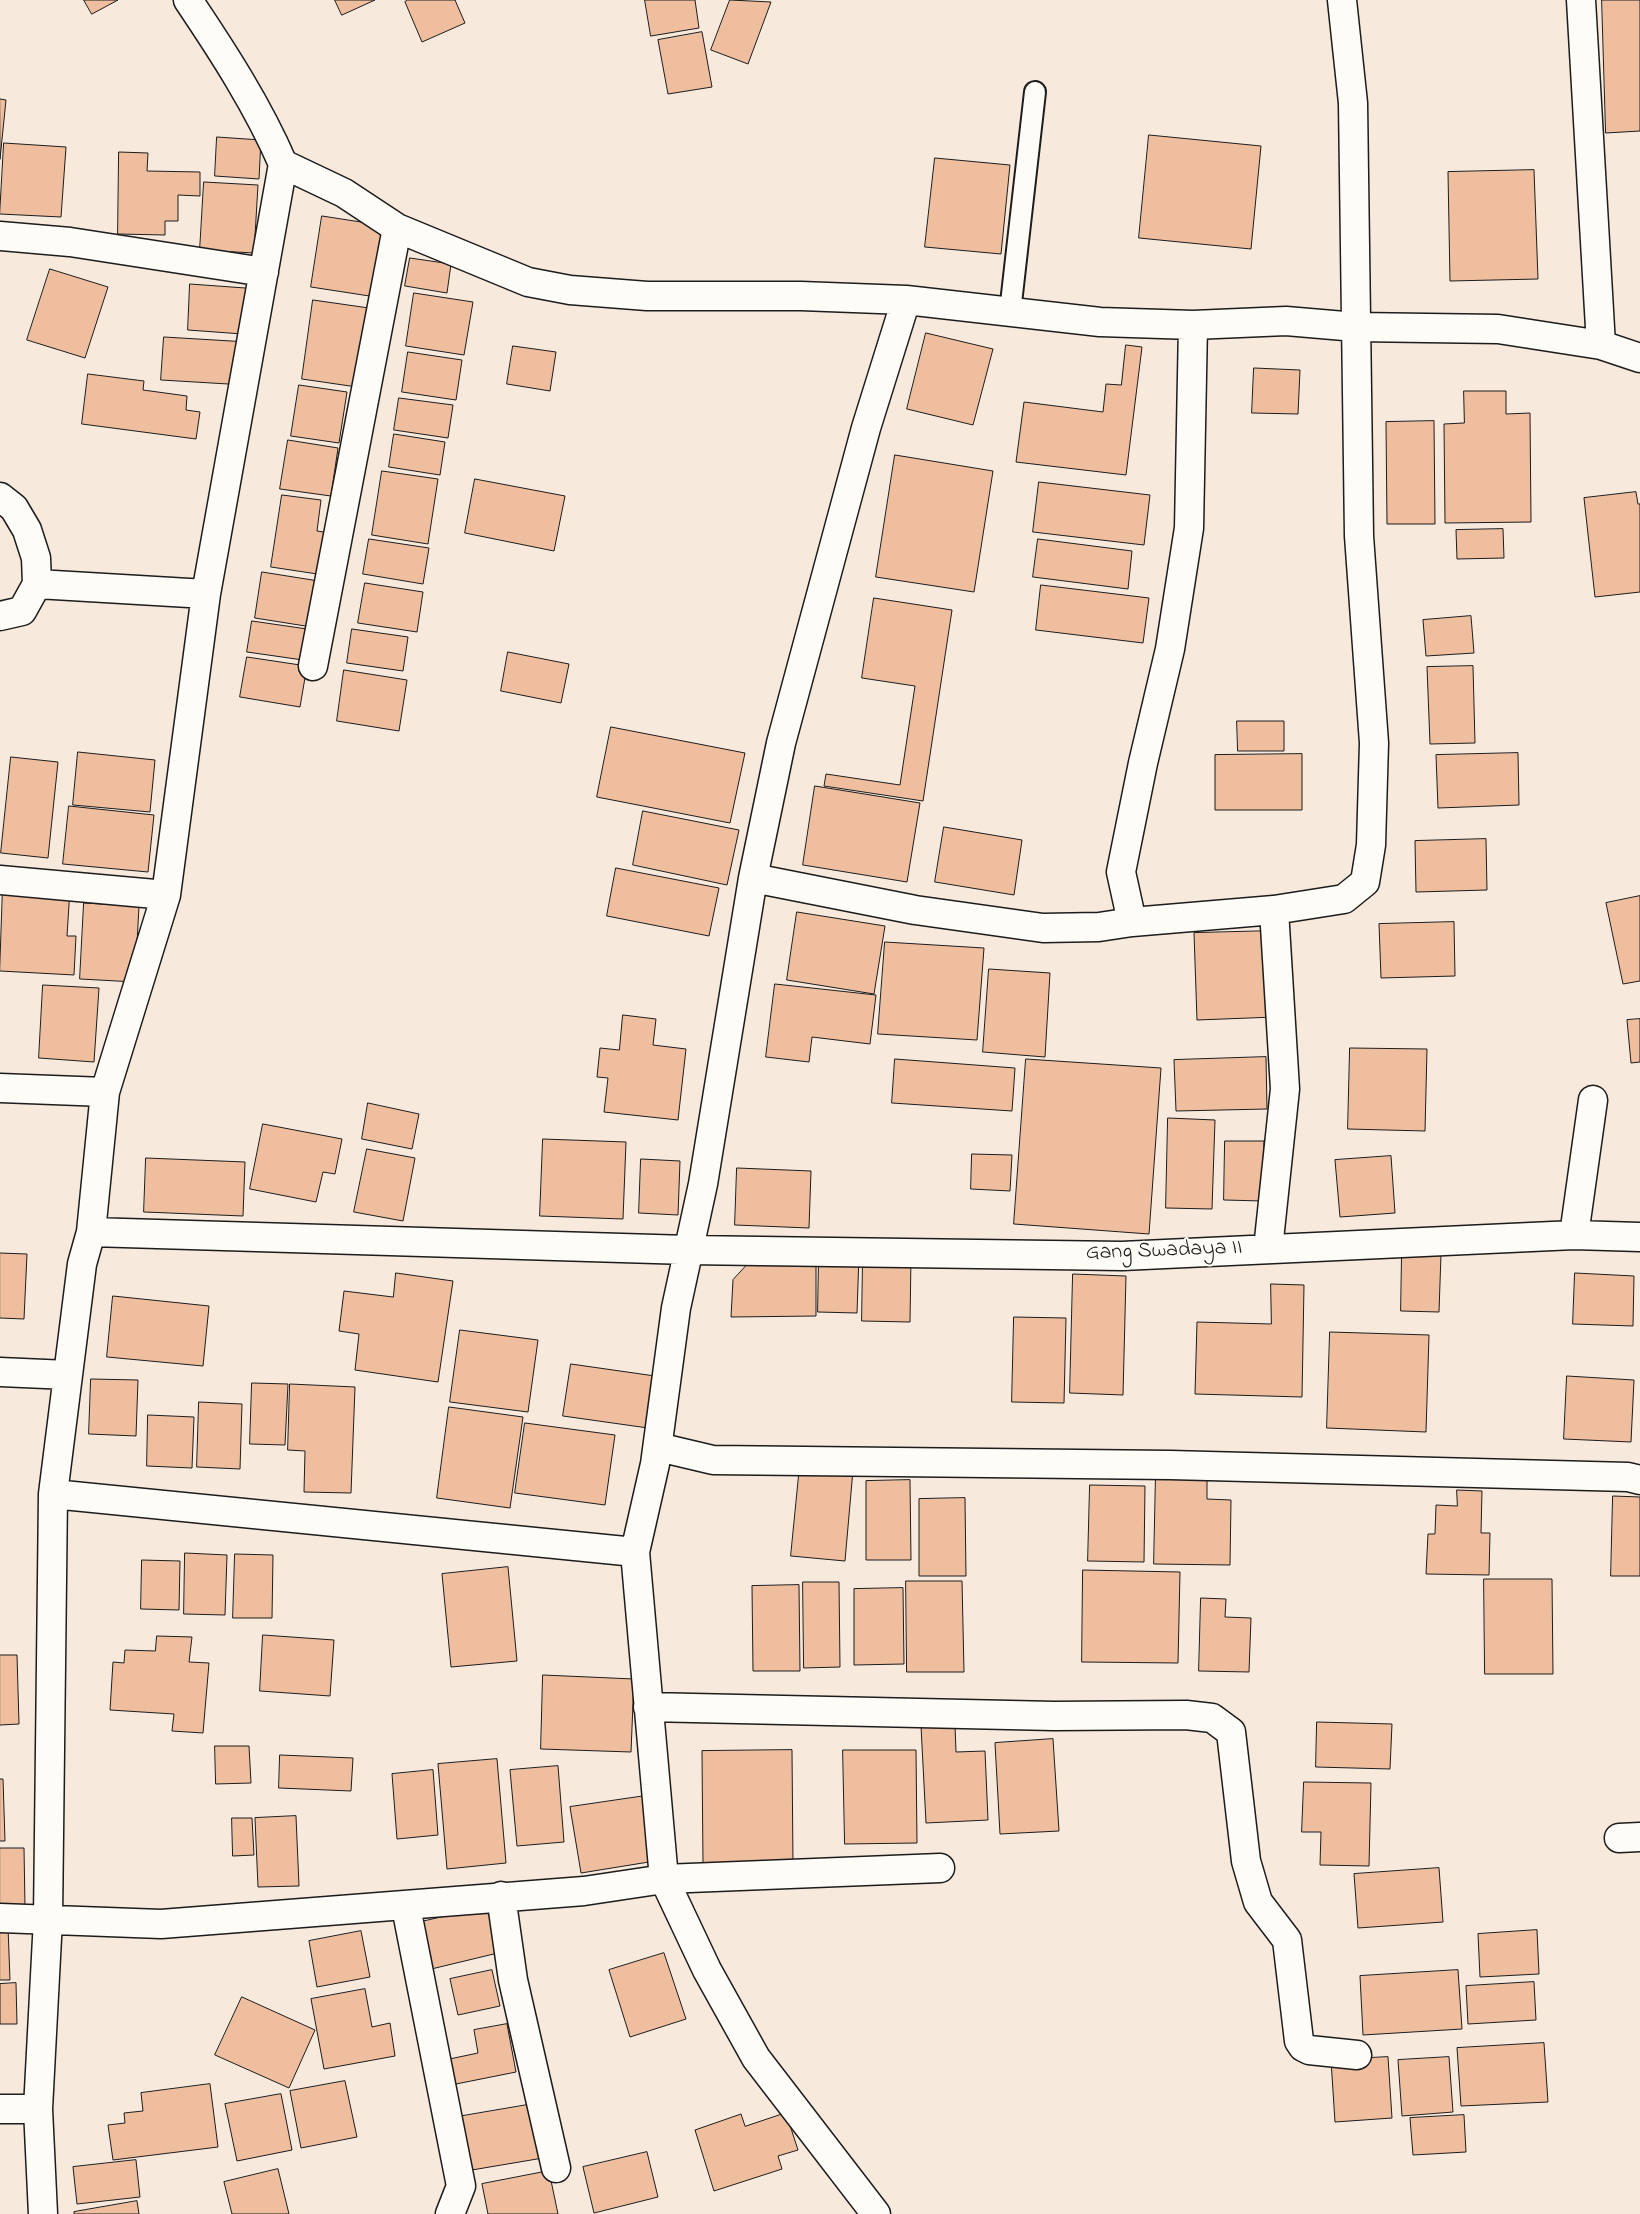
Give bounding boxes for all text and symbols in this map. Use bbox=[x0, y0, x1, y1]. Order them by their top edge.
street label: Gang Swadaya II bbox=[1085, 1236, 1243, 1268]

